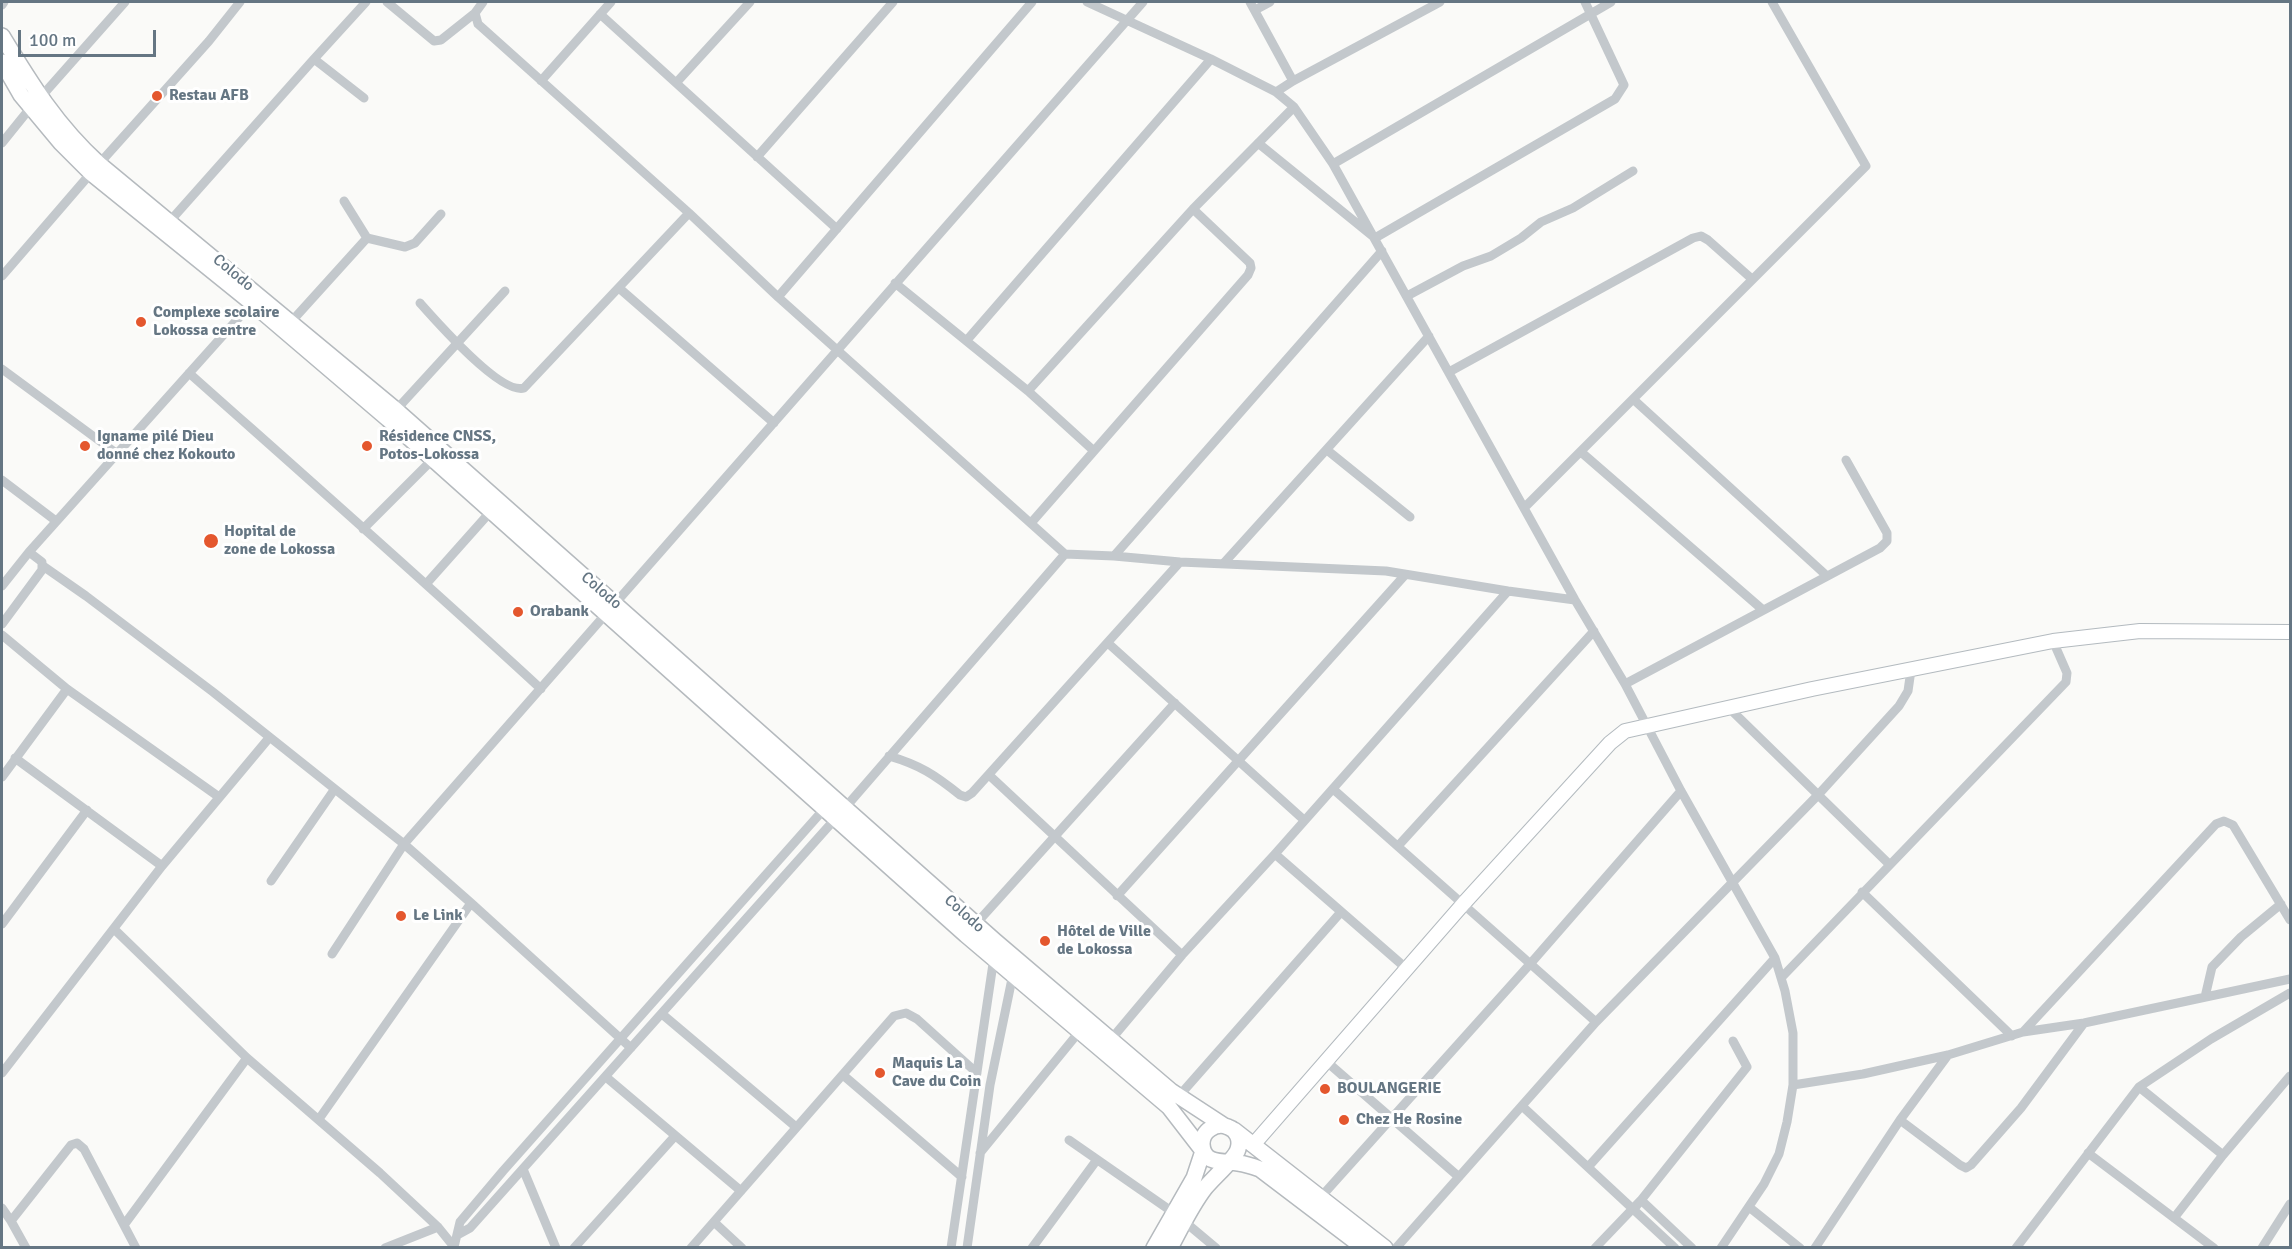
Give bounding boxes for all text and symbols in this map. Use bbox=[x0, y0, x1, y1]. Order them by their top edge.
scale bar bbox=[21, 18, 159, 56]
text: 100 m bbox=[29, 29, 76, 51]
place label: Restau AFB bbox=[169, 86, 249, 106]
marker: Restau AFB bbox=[150, 89, 164, 103]
street label: Colodo bbox=[209, 250, 257, 296]
place label: Complexe scolaire Lokossa centre bbox=[153, 303, 279, 341]
marker: Complexe scolaire Lokossa centre bbox=[134, 315, 148, 329]
place label: Igname pilé Dieu donné chez Kokouto bbox=[97, 427, 235, 465]
place label: Résidence CNSS, Potos-Lokossa bbox=[379, 427, 496, 465]
marker: Igname pilé Dieu donné chez Kokouto bbox=[78, 439, 92, 453]
marker: Résidence CNSS, Potos-Lokossa bbox=[360, 439, 374, 453]
place label: Hopital de zone de Lokossa bbox=[224, 522, 335, 560]
marker: Hopital de zone de Lokossa bbox=[202, 532, 220, 550]
street label: Colodo bbox=[577, 568, 625, 614]
place label: Orabank bbox=[530, 602, 589, 622]
marker: Orabank bbox=[511, 605, 525, 619]
street label: Colodo bbox=[940, 891, 988, 937]
place label: Le Link bbox=[413, 906, 463, 926]
marker: Le Link bbox=[394, 909, 408, 923]
place label: Hôtel de Ville de Lokossa bbox=[1057, 922, 1151, 960]
marker: Hôtel de Ville de Lokossa bbox=[1038, 934, 1052, 948]
place label: Maquis La Cave du Coin bbox=[892, 1054, 981, 1092]
marker: Maquis La Cave du Coin bbox=[873, 1066, 887, 1080]
place label: BOULANGERIE bbox=[1337, 1079, 1442, 1099]
marker: BOULANGERIE bbox=[1318, 1082, 1332, 1096]
place label: Chez He Rosine bbox=[1356, 1110, 1462, 1130]
marker: Chez He Rosine bbox=[1337, 1113, 1351, 1127]

